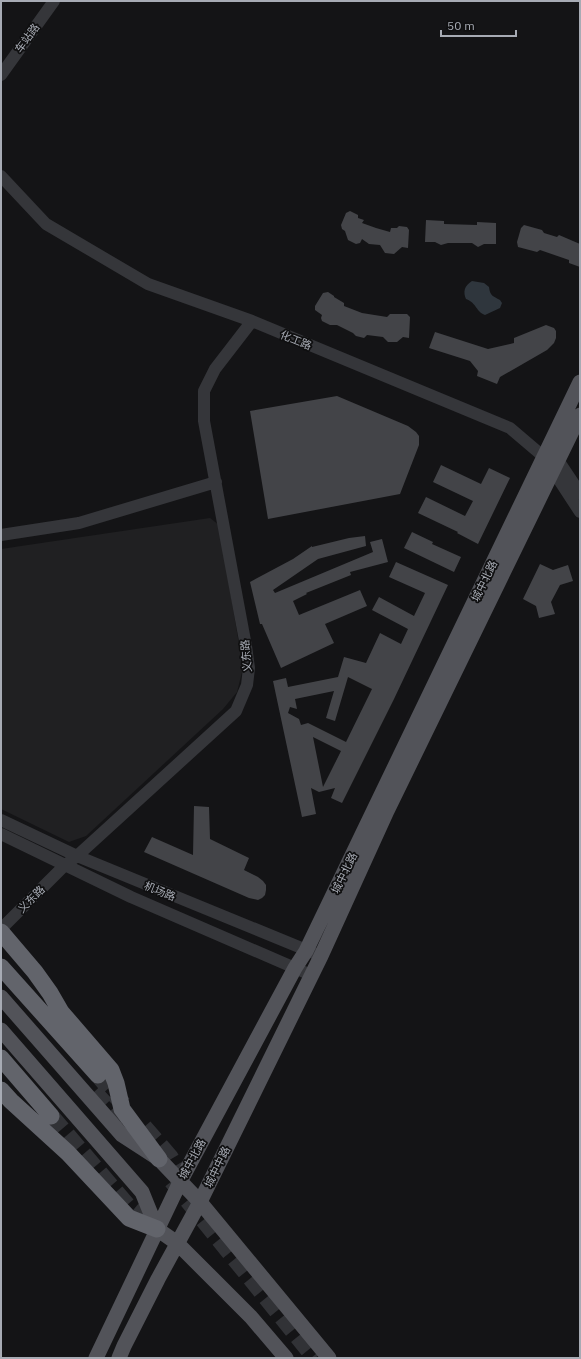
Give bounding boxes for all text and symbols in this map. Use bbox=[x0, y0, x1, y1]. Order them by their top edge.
scale bar bbox=[441, 12, 516, 38]
text: 50 m bbox=[447, 18, 475, 33]
street label: 车站路 bbox=[12, 21, 42, 55]
street label: 化工路 bbox=[278, 327, 314, 353]
street label: 城中北路 bbox=[468, 558, 500, 604]
street label: 义东路 bbox=[238, 639, 254, 673]
street label: 城中北路 bbox=[328, 850, 360, 896]
street label: 机场路 bbox=[142, 878, 178, 904]
street label: 义东路 bbox=[14, 882, 48, 916]
street label: 城中北路 bbox=[175, 1136, 209, 1182]
street label: 城中中路 bbox=[201, 1144, 233, 1190]

